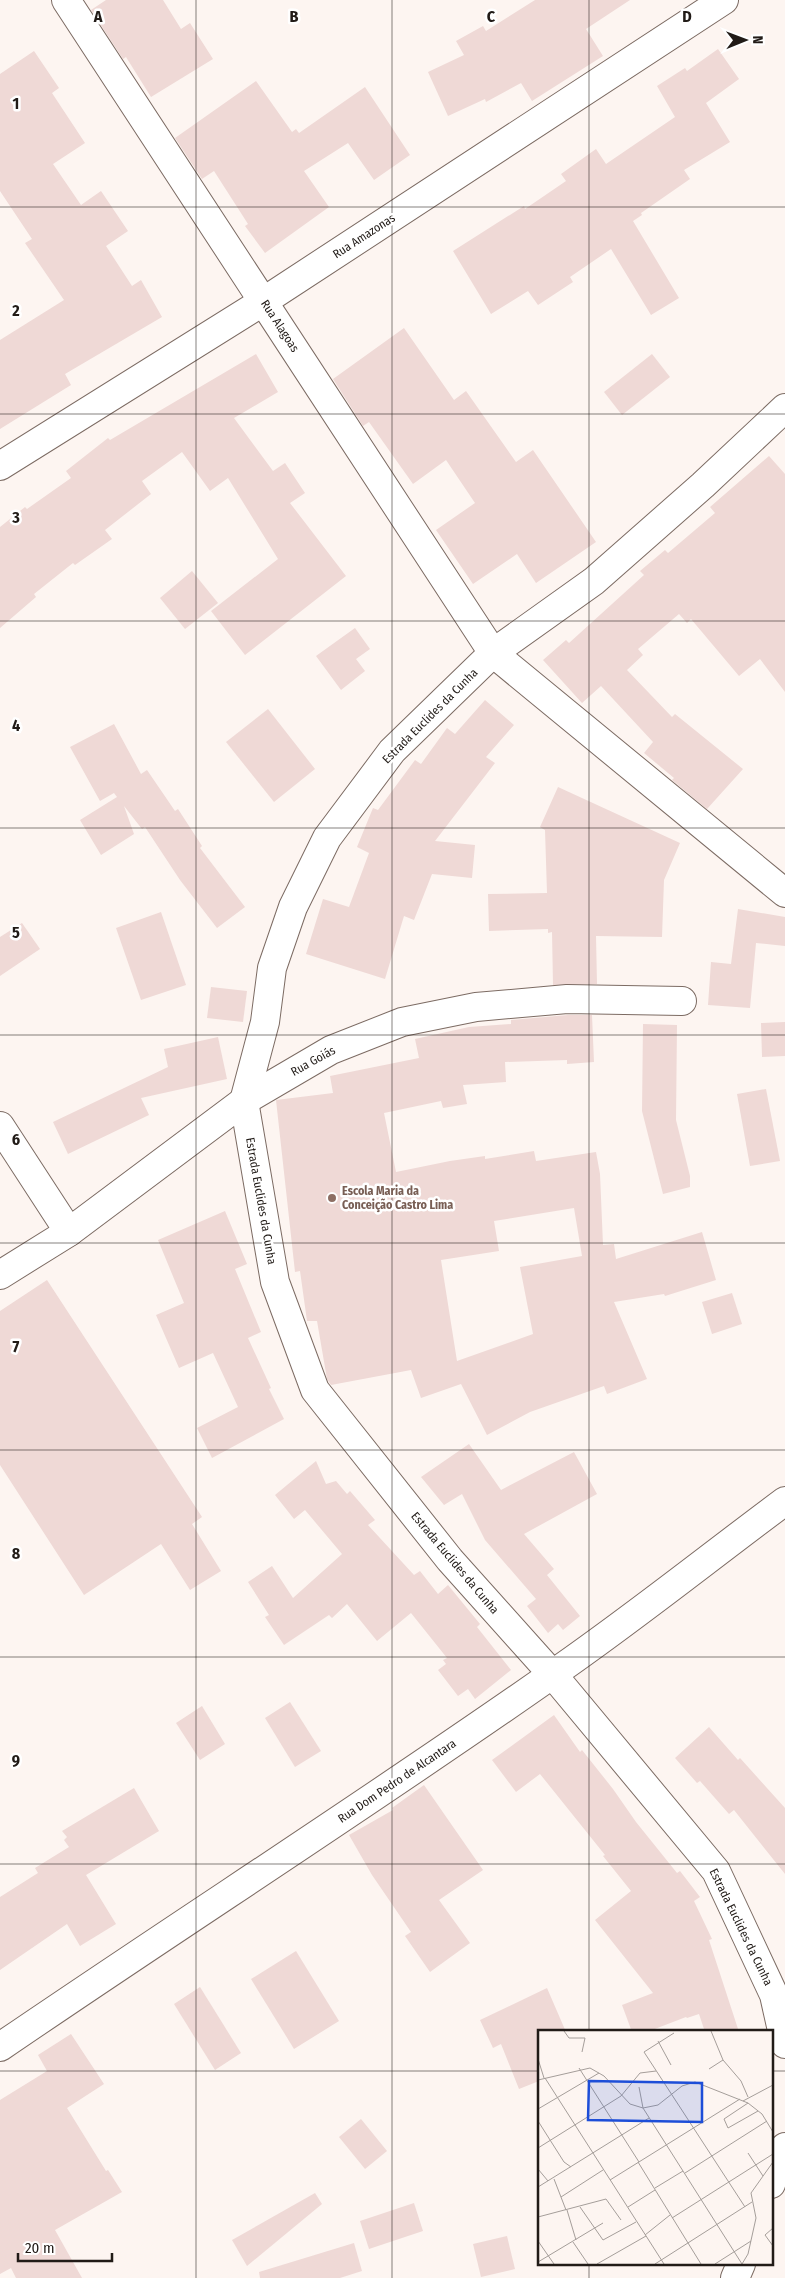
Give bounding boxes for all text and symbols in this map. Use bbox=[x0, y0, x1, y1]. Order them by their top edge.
text: A bbox=[93, 7, 103, 26]
text: B bbox=[290, 7, 299, 26]
text: C bbox=[487, 7, 496, 26]
text: D bbox=[682, 7, 692, 26]
north arrow bbox=[720, 15, 770, 65]
text: N bbox=[749, 35, 766, 44]
text: 1 bbox=[13, 94, 19, 113]
street label: Rua Amazonas bbox=[330, 211, 398, 261]
street label: Rua Alagoas bbox=[258, 297, 302, 355]
text: 2 bbox=[11, 301, 20, 320]
text: 3 bbox=[11, 508, 20, 527]
street label: Estrada Euclides da Cunha bbox=[380, 665, 481, 766]
text: 4 bbox=[12, 716, 20, 735]
text: 5 bbox=[12, 923, 20, 942]
street label: Rua Goiás bbox=[288, 1043, 338, 1079]
text: 6 bbox=[12, 1130, 20, 1149]
street label: Estrada Euclides da Cunha bbox=[243, 1136, 279, 1266]
place label: Escola Maria da Conceição Castro Lima bbox=[342, 1184, 453, 1213]
marker: Escola Maria da Conceição Castro Lima bbox=[326, 1192, 338, 1204]
text: 7 bbox=[13, 1337, 20, 1356]
street label: Estrada Euclides da Cunha bbox=[408, 1509, 502, 1617]
text: 8 bbox=[12, 1544, 21, 1563]
street label: Rua Dom Pedro de Alcantara bbox=[335, 1736, 459, 1826]
text: 9 bbox=[12, 1751, 20, 1770]
street label: Estrada Euclides da Cunha bbox=[707, 1866, 776, 1988]
inset map bbox=[538, 2030, 772, 2266]
scale bar bbox=[18, 2230, 111, 2262]
text: 20 m bbox=[25, 2239, 55, 2257]

